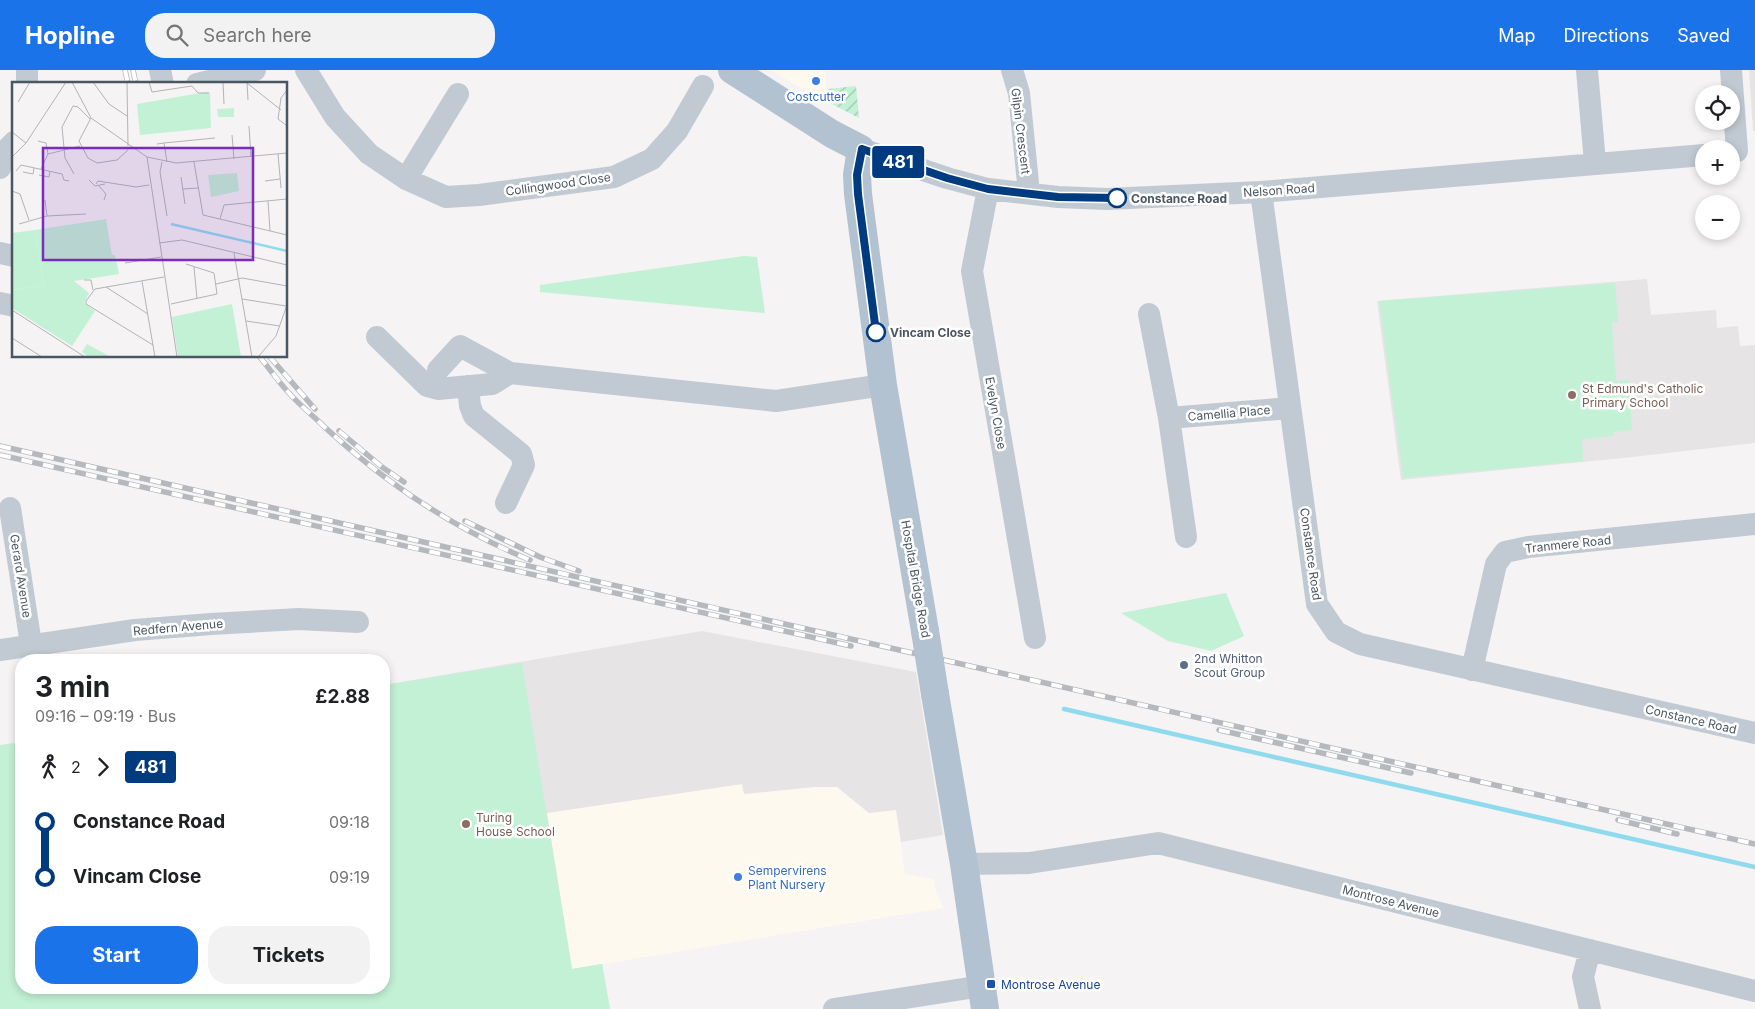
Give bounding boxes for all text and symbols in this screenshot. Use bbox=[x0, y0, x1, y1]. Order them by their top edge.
search box bbox=[145, 13, 495, 58]
text: Hopline bbox=[25, 21, 115, 50]
icon: search bbox=[163, 21, 191, 49]
text: Search here bbox=[203, 24, 312, 47]
text: Map bbox=[1498, 25, 1536, 46]
text: Directions bbox=[1564, 25, 1649, 46]
text: Saved bbox=[1677, 25, 1730, 46]
marker: Costcutter bbox=[810, 75, 822, 87]
inset map bbox=[12, 82, 288, 358]
map controls bbox=[1695, 85, 1740, 240]
button: locate bbox=[1695, 85, 1740, 130]
street label: Gilpin Crescent bbox=[1008, 87, 1034, 175]
place label: Costcutter bbox=[786, 89, 846, 104]
button: + bbox=[1695, 140, 1740, 185]
line badge: 481 bbox=[869, 146, 927, 178]
text: 481 bbox=[882, 151, 914, 172]
street label: Collingwood Close bbox=[504, 169, 612, 199]
street label: Nelson Road bbox=[1243, 180, 1315, 200]
marker: Constance Road bbox=[1107, 188, 1127, 208]
place label: Constance Road bbox=[1131, 191, 1227, 206]
button: − bbox=[1695, 195, 1740, 240]
marker: Vincam Close bbox=[866, 322, 886, 342]
place label: Vincam Close bbox=[890, 325, 971, 340]
street label: Evelyn Close bbox=[982, 376, 1010, 450]
place label: St Edmund's Catholic Primary School bbox=[1582, 381, 1703, 410]
marker: St Edmund's Catholic Primary School bbox=[1566, 389, 1578, 401]
street label: Camellia Place bbox=[1187, 402, 1271, 424]
street label: Constance Road bbox=[1297, 507, 1325, 601]
street label: Hospital Bridge Road bbox=[898, 519, 934, 639]
street label: Tranmere Road bbox=[1524, 532, 1612, 556]
street label: Gerard Avenue bbox=[7, 533, 35, 619]
street label: Redfern Avenue bbox=[132, 616, 224, 638]
place label: 2nd Whitton Scout Group bbox=[1194, 651, 1265, 680]
marker: 2nd Whitton Scout Group bbox=[1178, 659, 1190, 671]
text: 3 min bbox=[35, 670, 110, 704]
text: £2.88 bbox=[315, 685, 370, 708]
street label: Constance Road bbox=[1644, 701, 1738, 737]
text: 09:16 – 09:19 · Bus bbox=[35, 706, 176, 726]
icon: walk bbox=[35, 753, 63, 781]
icon: forward bbox=[89, 753, 117, 781]
text: 481 bbox=[135, 756, 166, 777]
text: 2 bbox=[71, 757, 81, 777]
text: Constance Road bbox=[73, 810, 225, 833]
place label: Turing House School bbox=[476, 810, 555, 839]
text: 09:18 bbox=[329, 812, 370, 832]
marker: Turing House School bbox=[460, 818, 472, 830]
place label: Sempervirens Plant Nursery bbox=[748, 863, 827, 892]
text: Vincam Close bbox=[73, 865, 201, 888]
text: 09:19 bbox=[329, 867, 370, 887]
marker: Sempervirens Plant Nursery bbox=[732, 871, 744, 883]
street label: Montrose Avenue bbox=[1341, 882, 1441, 920]
button: Start bbox=[35, 926, 198, 984]
button: Tickets bbox=[208, 926, 370, 984]
place label: Montrose Avenue bbox=[1001, 977, 1100, 992]
marker: Montrose Avenue bbox=[985, 978, 997, 990]

